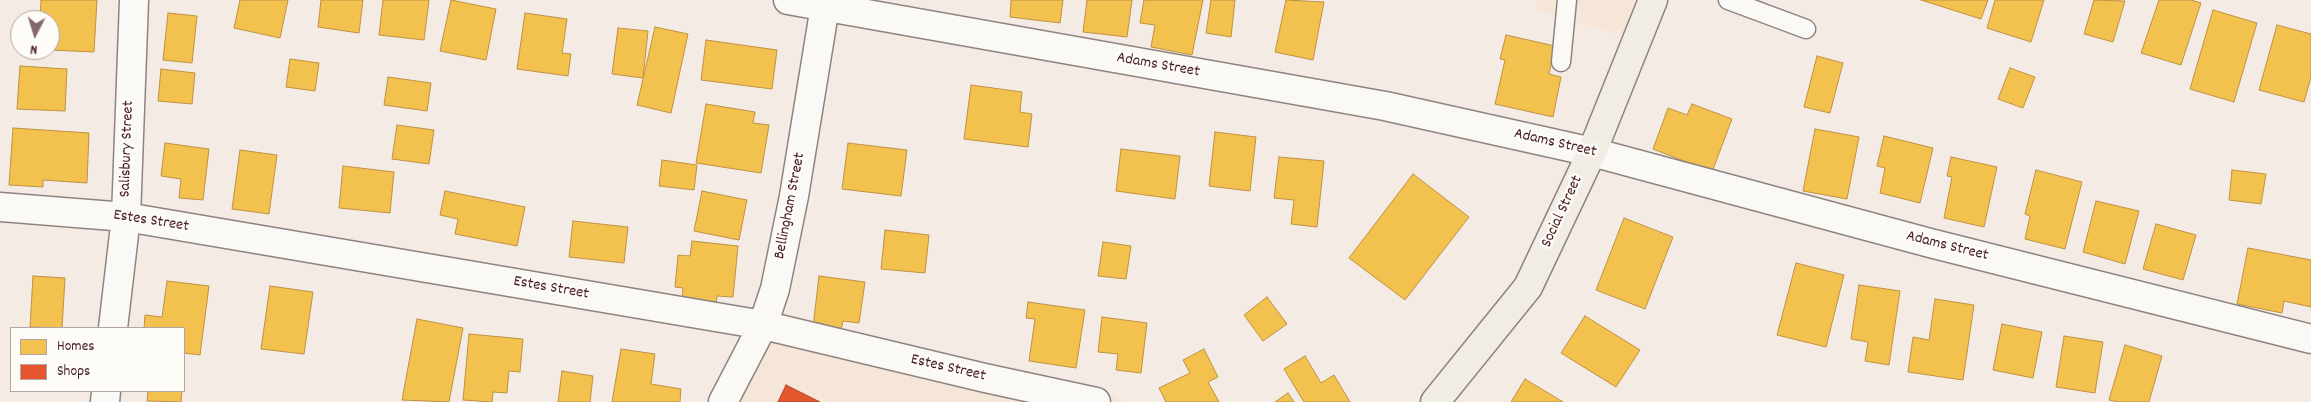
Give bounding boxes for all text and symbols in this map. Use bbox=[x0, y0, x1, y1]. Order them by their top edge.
north arrow bbox=[10, 10, 60, 60]
text: N bbox=[29, 39, 38, 59]
street label: Adams Street bbox=[1115, 49, 1201, 83]
street label: Salisbury Street bbox=[117, 100, 139, 198]
street label: Adams Street bbox=[1512, 125, 1598, 163]
street label: Bellingham Street bbox=[771, 151, 811, 261]
street label: Social Street bbox=[1538, 173, 1588, 251]
street label: Estes Street bbox=[112, 207, 190, 237]
street label: Adams Street bbox=[1904, 228, 1990, 266]
street label: Estes Street bbox=[512, 273, 590, 305]
legend bbox=[10, 327, 185, 392]
text: Homes bbox=[57, 336, 95, 358]
street label: Estes Street bbox=[909, 351, 987, 387]
text: Shops bbox=[57, 361, 90, 383]

